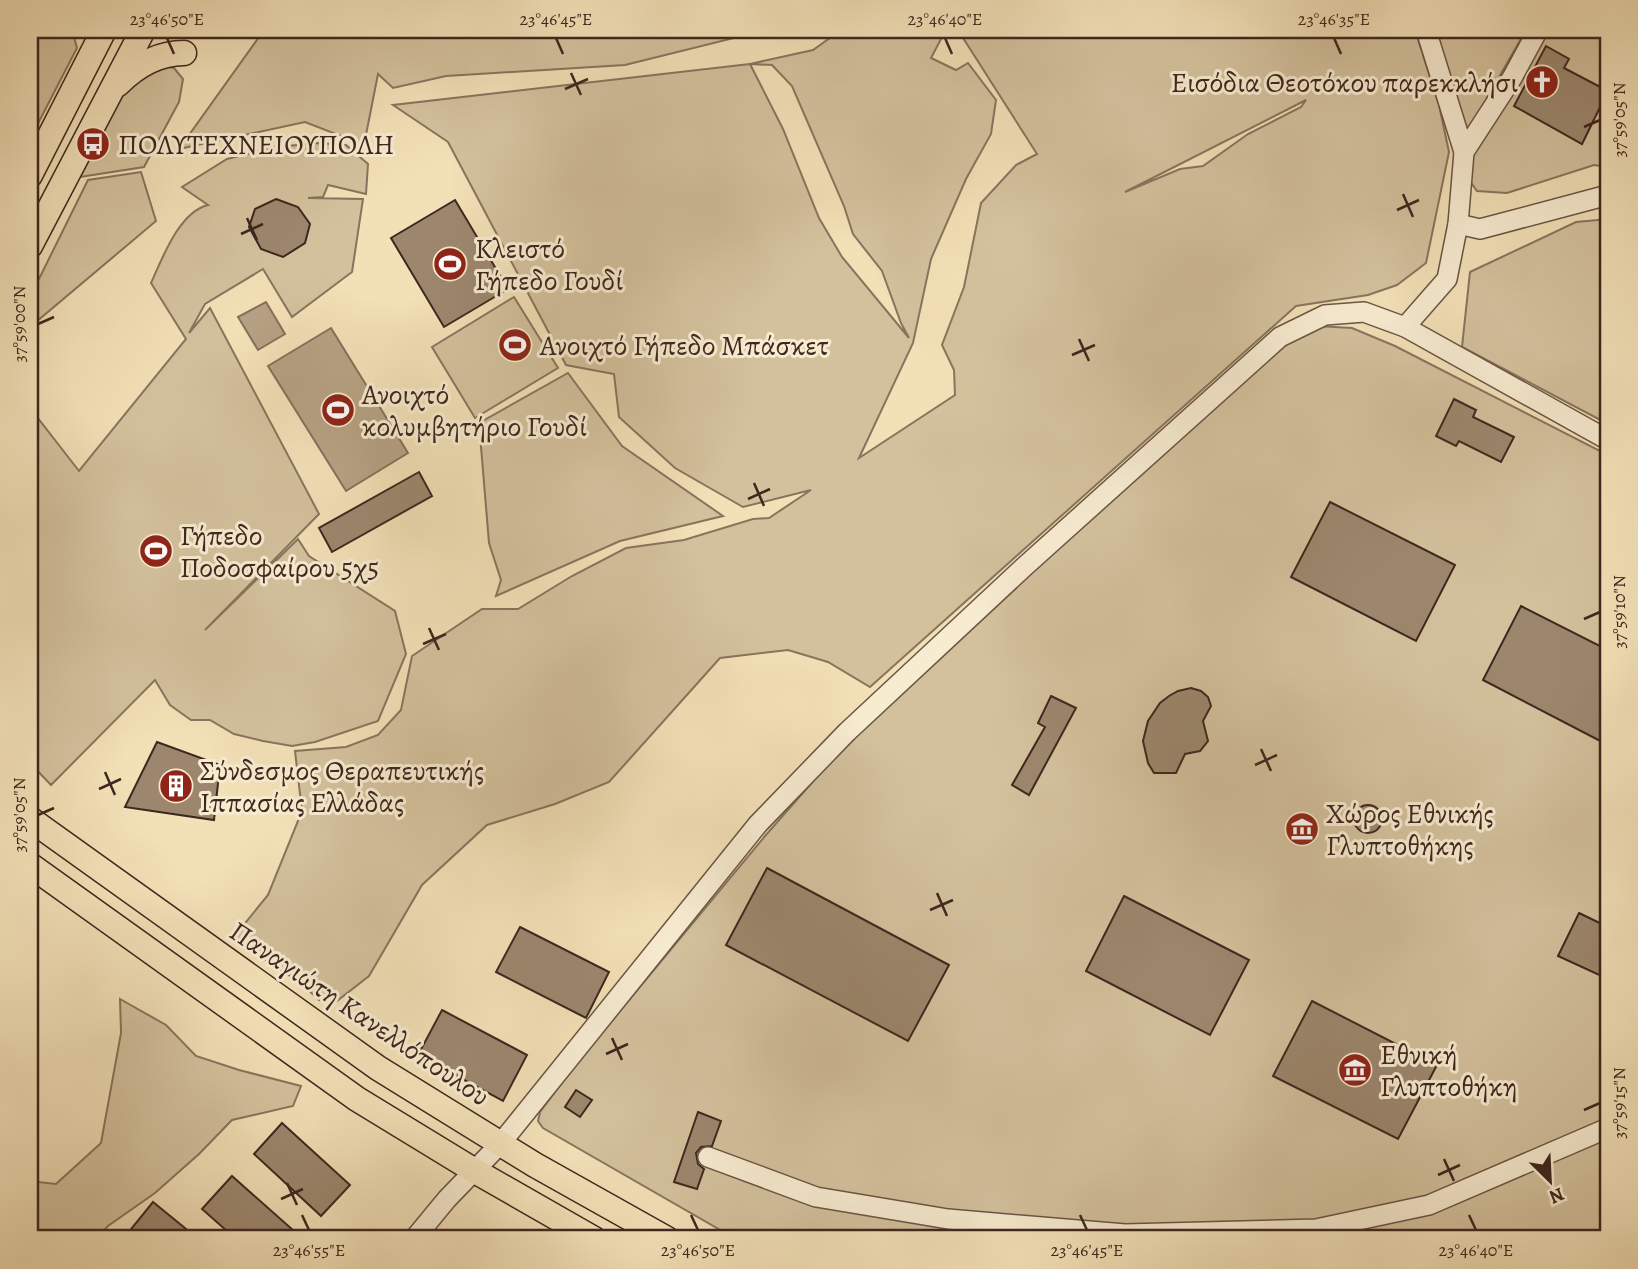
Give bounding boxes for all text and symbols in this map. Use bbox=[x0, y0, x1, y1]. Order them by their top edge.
text: 23°46'50"E bbox=[130, 7, 204, 31]
text: 23°46'45"E bbox=[519, 7, 593, 31]
text: 23°46'40"E bbox=[908, 7, 982, 31]
text: 23°46'35"E bbox=[1298, 7, 1370, 31]
church icon: Εισόδια Θεοτόκου παρεκκλήσι bbox=[1523, 63, 1561, 101]
place label: Εισόδια Θεοτόκου παρεκκλήσι bbox=[1171, 64, 1518, 102]
text: 37°59'05"N bbox=[1607, 82, 1631, 158]
bus stop icon: ΠΟΛΥΤΕΧΝΕΙΟΥΠΟΛΗ bbox=[74, 125, 112, 163]
place label: ΠΟΛΥΤΕΧΝΕΙΟΥΠΟΛΗ bbox=[118, 126, 394, 164]
place label: Κλειστό Γήπεδο Γουδί bbox=[475, 230, 623, 300]
sports icon: Κλειστό Γήπεδο Γουδί bbox=[431, 245, 469, 283]
text: 37°59'00"N bbox=[7, 285, 31, 363]
sports icon: Ανοιχτό Γήπεδο Μπάσκετ bbox=[496, 326, 534, 364]
place label: Ανοιχτό Γήπεδο Μπάσκετ bbox=[539, 327, 829, 365]
place label: Ανοιχτό κολυμβητήριο Γουδί bbox=[361, 376, 587, 446]
sports icon: Ανοιχτό κολυμβητήριο Γουδί bbox=[319, 391, 357, 429]
place label: Γήπεδο Ποδοσφαίρου 5χ5 bbox=[180, 517, 379, 587]
sports icon: Γήπεδο Ποδοσφαίρου 5χ5 bbox=[137, 532, 175, 570]
text: 37°59'10"N bbox=[1607, 575, 1631, 649]
place label: Σύνδεσμος Θεραπευτικής Ιππασίας Ελλάδας bbox=[200, 752, 484, 822]
building icon: Σύνδεσμος Θεραπευτικής Ιππασίας Ελλάδας bbox=[157, 767, 195, 805]
text: 37°59'05"N bbox=[7, 777, 31, 853]
place label: Χώρος Εθνικής Γλυπτοθήκης bbox=[1326, 795, 1494, 865]
museum icon: Χώρος Εθνικής Γλυπτοθήκης bbox=[1283, 810, 1321, 848]
street label: Παναγιώτη Κανελλόπουλου bbox=[222, 912, 497, 1115]
place label: Εθνική Γλυπτοθήκη bbox=[1380, 1036, 1517, 1106]
museum icon: Εθνική Γλυπτοθήκη bbox=[1336, 1051, 1374, 1089]
text: 37°59'15"N bbox=[1607, 1067, 1631, 1139]
north arrow bbox=[1516, 1146, 1586, 1216]
text: N bbox=[1545, 1181, 1568, 1210]
text: 23°46'55"E bbox=[273, 1238, 345, 1262]
text: 23°46'50"E bbox=[661, 1238, 735, 1262]
text: 23°46'45"E bbox=[1050, 1238, 1124, 1262]
text: 23°46'40"E bbox=[1439, 1238, 1513, 1262]

